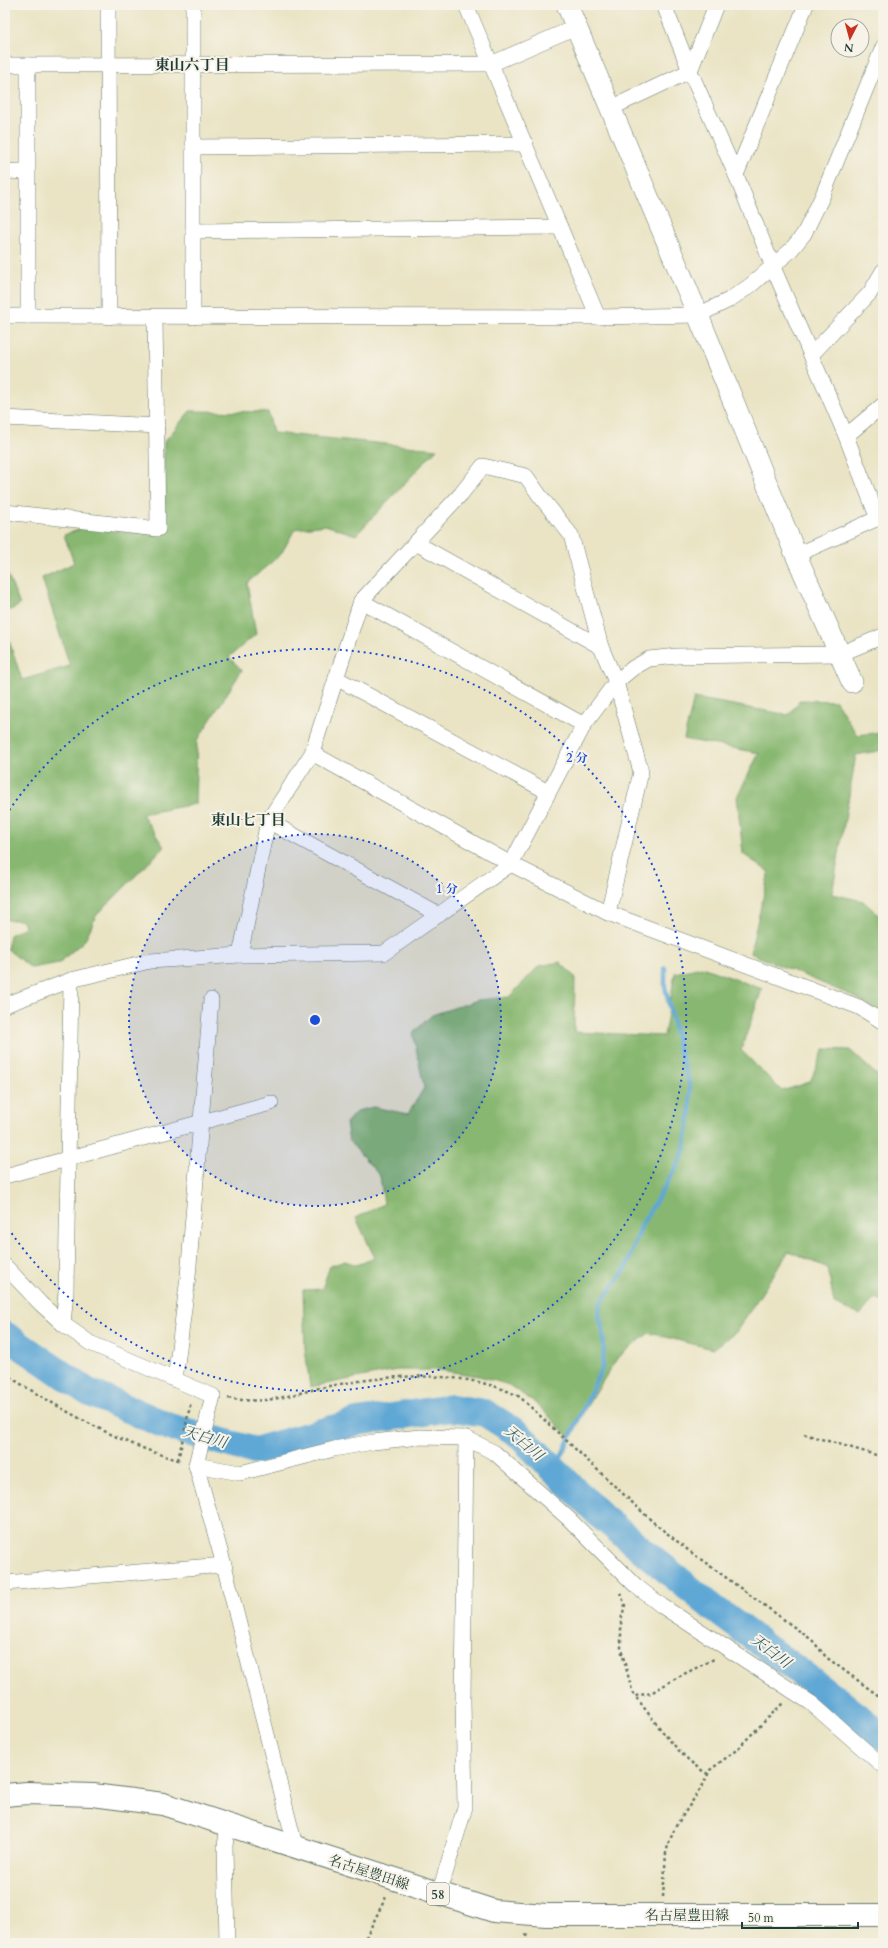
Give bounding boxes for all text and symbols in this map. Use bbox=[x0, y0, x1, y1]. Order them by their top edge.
north arrow bbox=[830, 18, 870, 58]
text: N bbox=[843, 39, 855, 55]
district label: 東山六丁目 bbox=[154, 55, 230, 75]
text: 2 分 bbox=[566, 750, 588, 766]
district label: 東山七丁目 bbox=[210, 810, 286, 830]
text: 1 分 bbox=[436, 881, 458, 897]
centre of rings bbox=[308, 1013, 322, 1027]
water label: 天白川 bbox=[181, 1421, 231, 1453]
water label: 天白川 bbox=[500, 1421, 549, 1466]
water label: 天白川 bbox=[747, 1629, 797, 1674]
street label: 名古屋豊田線 bbox=[326, 1850, 412, 1894]
road number: 58 bbox=[427, 1883, 449, 1905]
scale bar bbox=[742, 1904, 858, 1930]
street label: 名古屋豊田線 bbox=[645, 1906, 729, 1925]
text: 50 m bbox=[748, 1910, 775, 1926]

